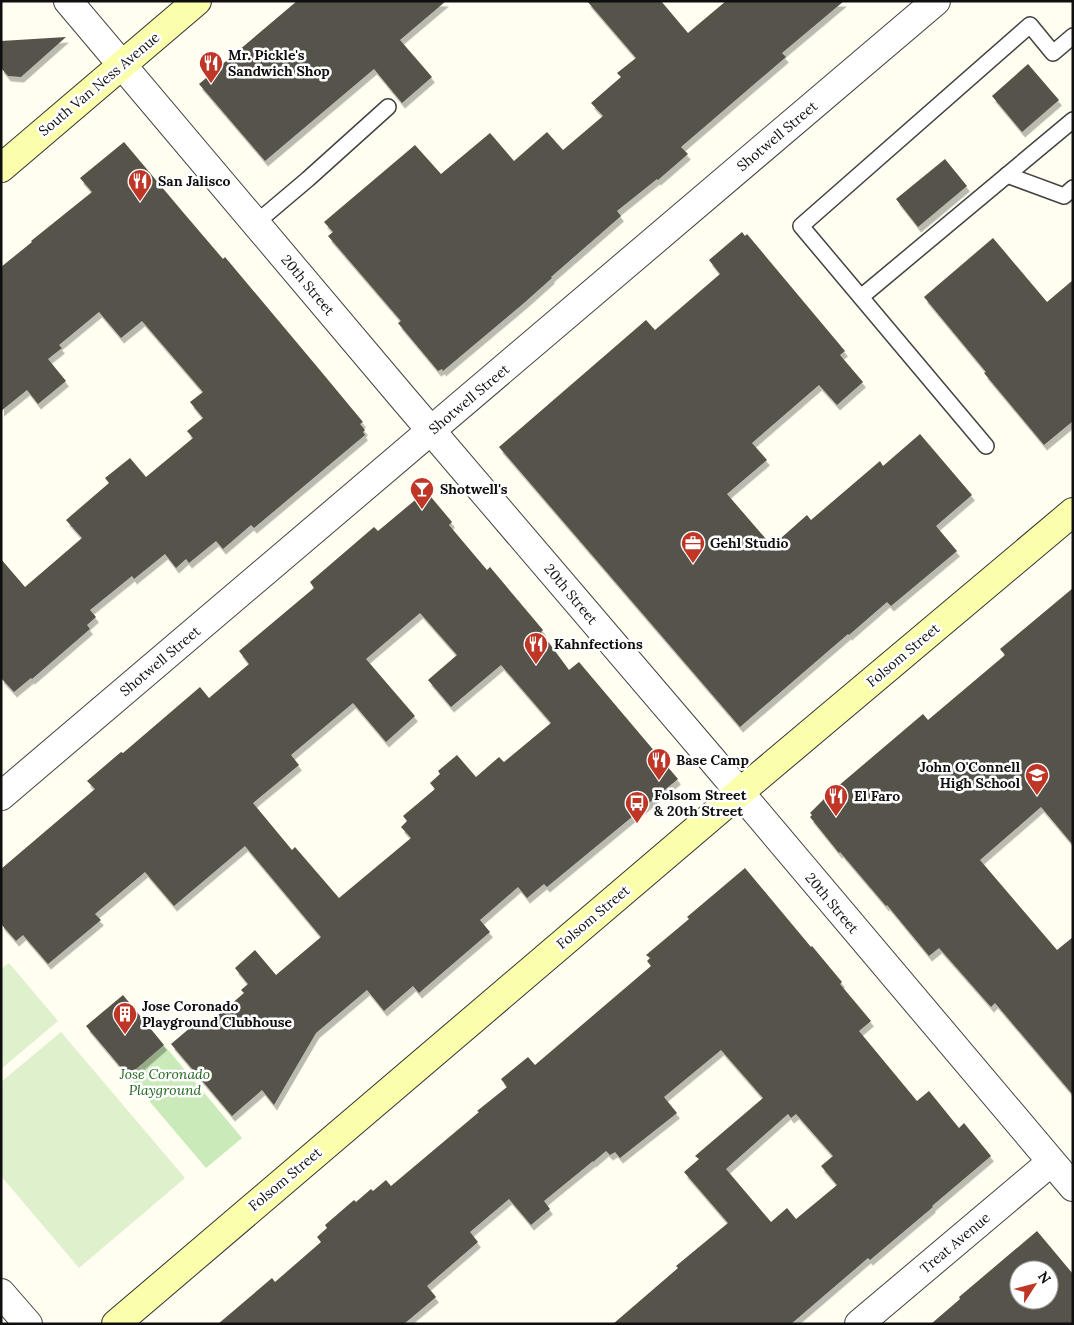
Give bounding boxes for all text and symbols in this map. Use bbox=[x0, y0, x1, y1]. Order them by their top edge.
street label: South Van Ness Avenue bbox=[35, 28, 163, 140]
place label: Mr. Pickle's Sandwich Shop bbox=[228, 46, 330, 80]
restaurant icon: Mr. Pickle's Sandwich Shop bbox=[198, 50, 224, 84]
street label: Shotwell Street bbox=[733, 97, 821, 175]
restaurant icon: San Jalisco bbox=[127, 168, 153, 202]
place label: San Jalisco bbox=[158, 172, 231, 190]
street label: 20th Street bbox=[278, 251, 339, 319]
street label: Shotwell Street bbox=[425, 360, 513, 438]
bar icon: Shotwell's bbox=[409, 476, 435, 510]
place label: Shotwell's bbox=[440, 480, 508, 498]
office icon: Gehl Studio bbox=[680, 530, 706, 564]
place label: Gehl Studio bbox=[710, 534, 788, 552]
street label: 20th Street bbox=[541, 560, 602, 628]
street label: Folsom Street bbox=[863, 619, 944, 691]
street label: Shotwell Street bbox=[116, 622, 204, 700]
restaurant icon: Kahnfections bbox=[523, 631, 549, 665]
place label: Kahnfections bbox=[554, 635, 643, 653]
restaurant icon: Base Camp bbox=[646, 747, 672, 781]
place label: Base Camp bbox=[676, 751, 749, 769]
place label: John O'Connell High School bbox=[920, 758, 1021, 792]
school or university icon: John O'Connell High School bbox=[1024, 762, 1050, 796]
restaurant icon: El Faro bbox=[823, 783, 849, 817]
place label: Folsom Street & 20th Street bbox=[654, 786, 747, 820]
place label: El Faro bbox=[854, 787, 900, 805]
bus stop icon: Folsom Street & 20th Street bbox=[624, 790, 650, 824]
street label: 20th Street bbox=[802, 869, 863, 937]
street label: Folsom Street bbox=[553, 881, 634, 953]
place label: Jose Coronado Playground Clubhouse bbox=[142, 997, 293, 1031]
building icon: Jose Coronado Playground Clubhouse bbox=[112, 1001, 138, 1035]
park label: Jose Coronado Playground bbox=[119, 1065, 210, 1099]
street label: Folsom Street bbox=[245, 1143, 326, 1215]
street label: Treat Avenue bbox=[916, 1208, 994, 1278]
north arrow bbox=[1009, 1260, 1059, 1310]
text: N bbox=[1034, 1268, 1055, 1287]

